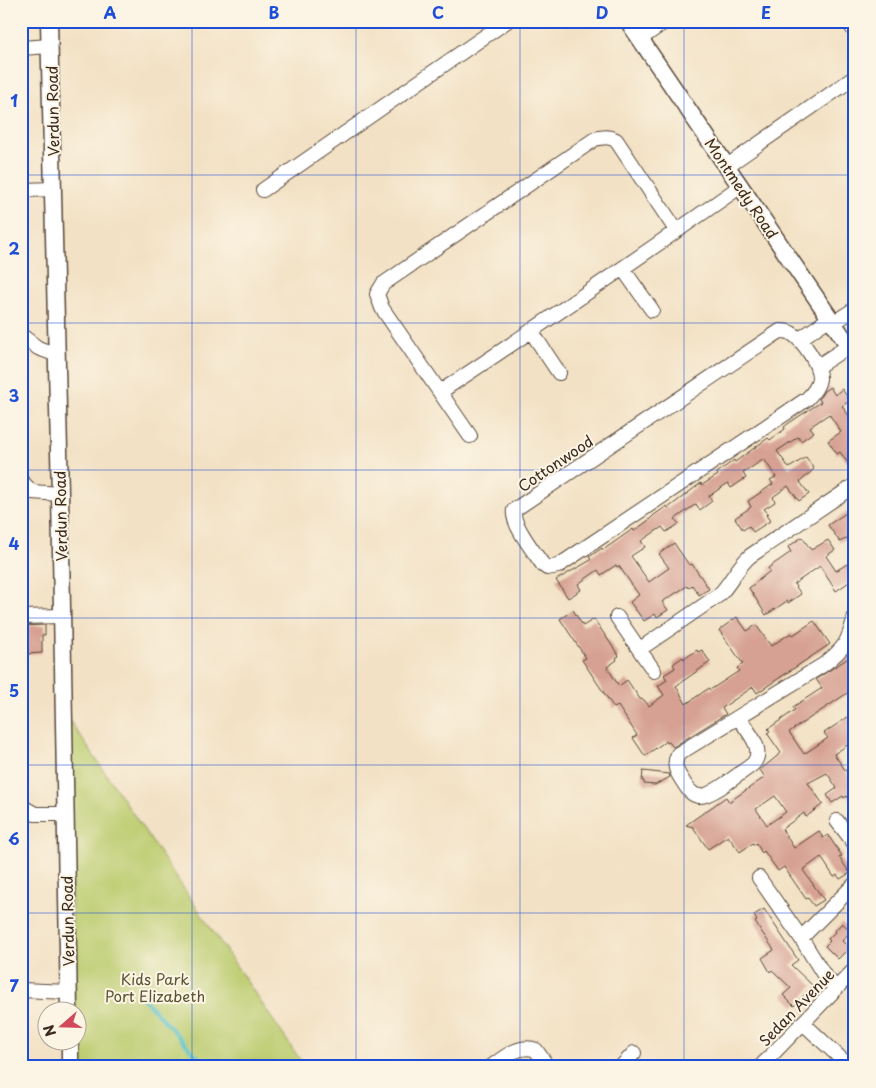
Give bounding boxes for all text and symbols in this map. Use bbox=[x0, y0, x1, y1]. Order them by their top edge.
text: A bbox=[104, 0, 117, 24]
text: B bbox=[269, 0, 280, 24]
text: C bbox=[432, 0, 444, 24]
text: D bbox=[596, 0, 608, 24]
text: E bbox=[761, 0, 771, 24]
street label: Verdun Road bbox=[40, 65, 64, 157]
text: 1 bbox=[10, 88, 18, 112]
street label: Montmedy Road bbox=[700, 133, 784, 243]
text: 2 bbox=[8, 236, 20, 260]
text: 3 bbox=[9, 383, 19, 407]
street label: Cottonwood bbox=[513, 429, 597, 497]
street label: Verdun Road bbox=[48, 470, 72, 562]
text: 4 bbox=[9, 531, 20, 555]
text: 5 bbox=[9, 678, 19, 702]
text: 6 bbox=[8, 826, 20, 850]
street label: Verdun Road bbox=[55, 875, 79, 967]
street label: Sedan Avenue bbox=[753, 963, 839, 1051]
park label: Kids Park Port Elizabeth bbox=[105, 967, 205, 1007]
text: 7 bbox=[9, 973, 19, 997]
north arrow bbox=[38, 1000, 88, 1050]
text: N bbox=[38, 1022, 61, 1039]

